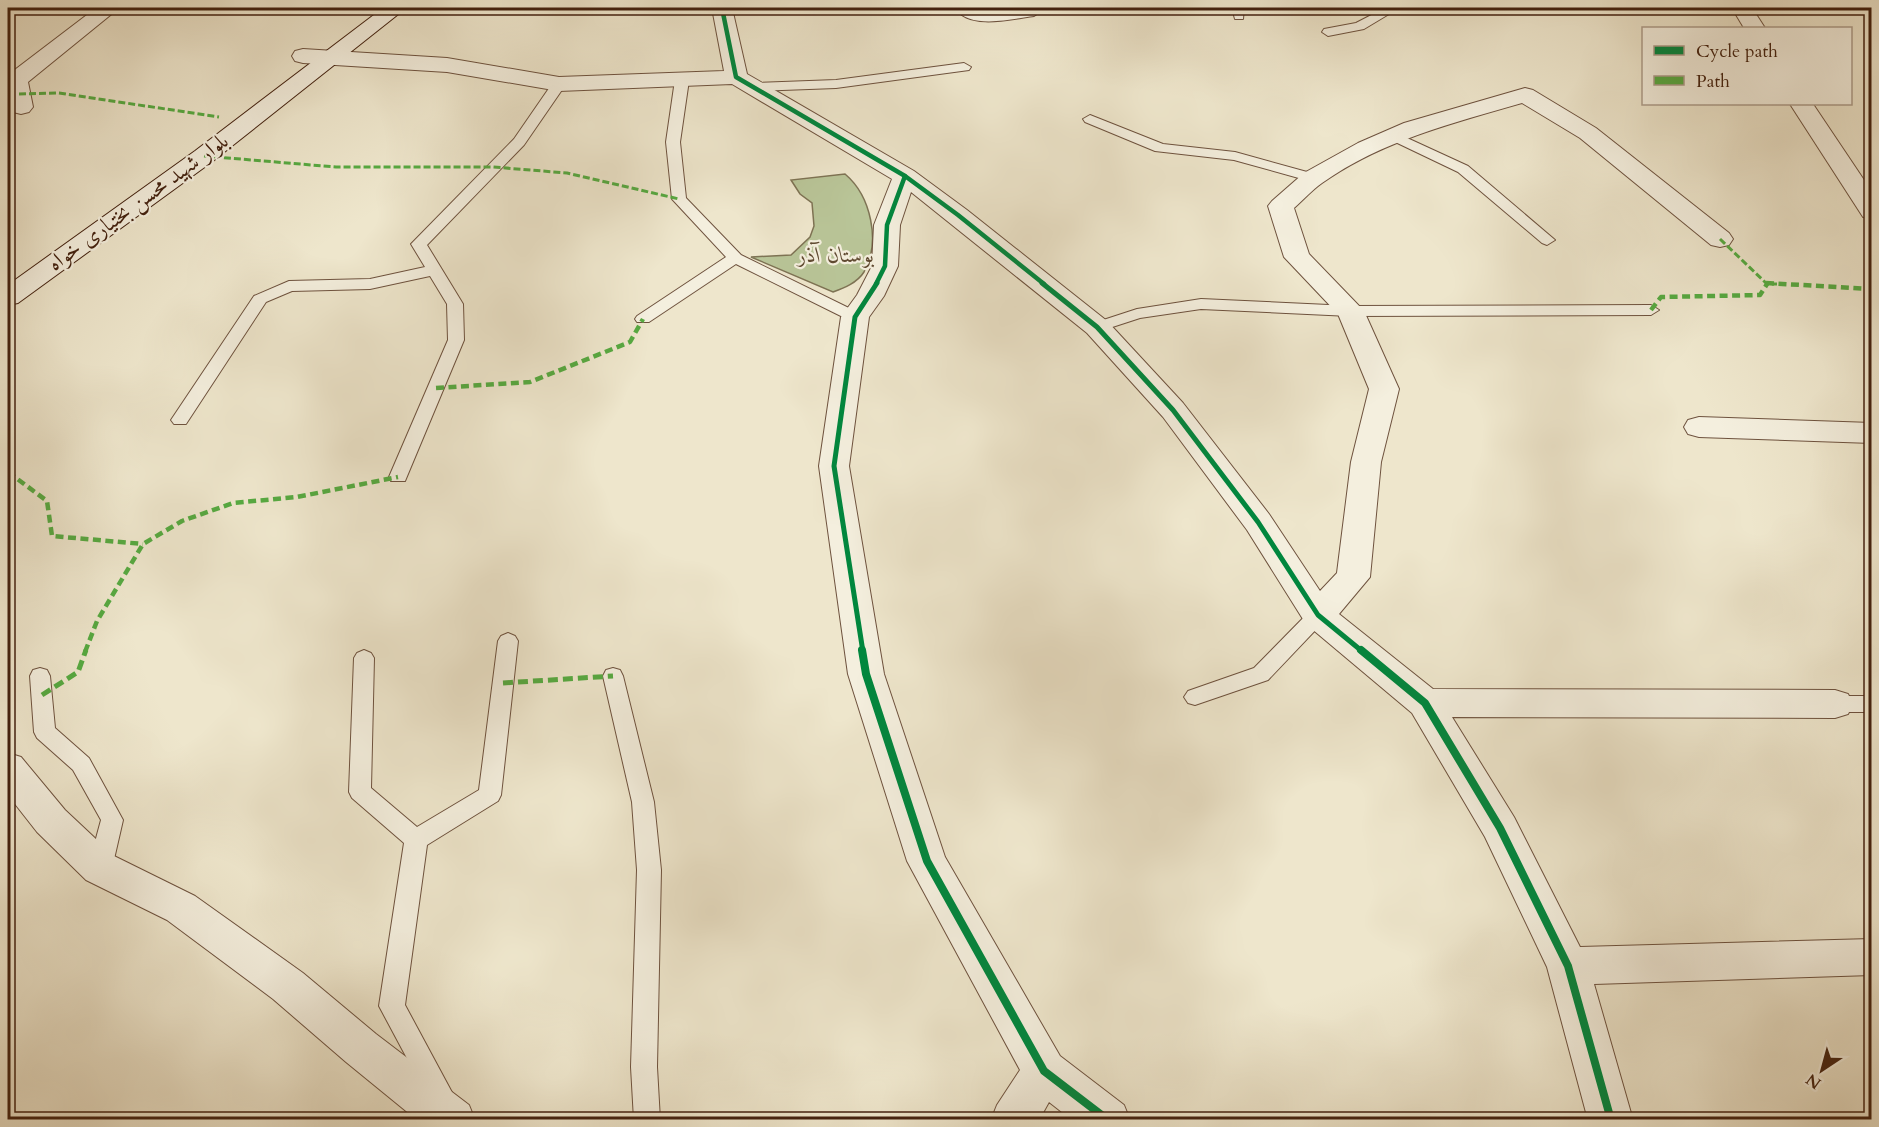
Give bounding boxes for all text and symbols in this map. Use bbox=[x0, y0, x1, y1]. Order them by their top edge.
legend bbox=[1642, 27, 1852, 105]
text: Cycle path bbox=[1696, 39, 1778, 64]
text: Path bbox=[1696, 69, 1730, 94]
street label: بلوار شهید محسن بختیاری خواه bbox=[41, 126, 235, 278]
park label: بوستان آذر bbox=[796, 240, 874, 270]
north arrow bbox=[1792, 1040, 1852, 1100]
text: N bbox=[1802, 1068, 1826, 1094]

